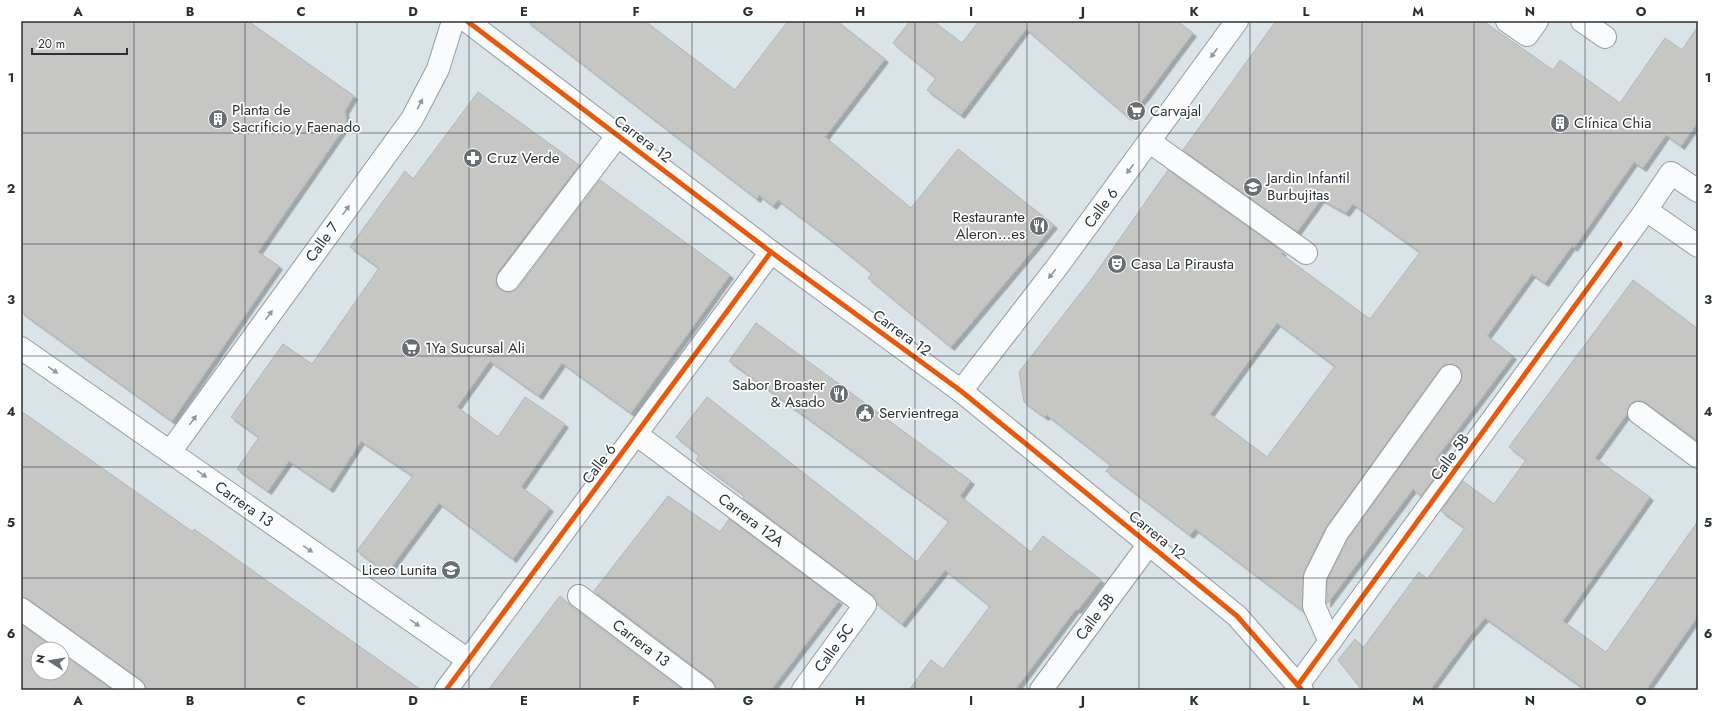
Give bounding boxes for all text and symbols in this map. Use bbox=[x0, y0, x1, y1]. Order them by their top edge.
text: A bbox=[72, 2, 83, 21]
text: B bbox=[186, 2, 195, 21]
text: C bbox=[296, 2, 306, 21]
text: D bbox=[408, 2, 418, 21]
text: E bbox=[520, 2, 528, 21]
text: F bbox=[632, 2, 640, 21]
text: G bbox=[743, 2, 754, 21]
text: H bbox=[855, 2, 865, 21]
text: I bbox=[969, 2, 973, 21]
text: J bbox=[1078, 2, 1085, 21]
text: K bbox=[1189, 2, 1199, 21]
text: L bbox=[1303, 2, 1310, 21]
text: M bbox=[1412, 2, 1424, 21]
text: N bbox=[1525, 2, 1535, 21]
text: O bbox=[1636, 2, 1647, 21]
scale bar bbox=[32, 30, 127, 56]
text: 20 m bbox=[38, 35, 65, 53]
one-way arrow bbox=[1210, 47, 1218, 58]
text: 1 bbox=[8, 68, 14, 87]
text: 1 bbox=[1705, 68, 1711, 87]
one-way arrow bbox=[417, 98, 423, 109]
place label: Planta de Sacrificio y Faenado bbox=[232, 99, 361, 138]
supermarket icon: Carvajal bbox=[1125, 100, 1147, 122]
place label: Carvajal bbox=[1150, 100, 1201, 122]
building icon: Planta de Sacrificio y Faenado bbox=[207, 108, 229, 130]
street label: Carrera 12 bbox=[609, 110, 677, 168]
building icon: Clínica Chia bbox=[1549, 112, 1571, 134]
place label: Clínica Chia bbox=[1574, 112, 1652, 134]
pharmacy icon: Cruz Verde bbox=[462, 147, 484, 169]
place label: Cruz Verde bbox=[487, 147, 560, 169]
one-way arrow bbox=[1126, 164, 1134, 175]
place label: Jardin Infantil Burbujitas bbox=[1265, 167, 1350, 206]
school or university icon: Jardin Infantil Burbujitas bbox=[1242, 176, 1264, 198]
text: 2 bbox=[7, 179, 15, 198]
text: 2 bbox=[1704, 179, 1712, 198]
street label: Calle 6 bbox=[1079, 183, 1123, 233]
one-way arrow bbox=[341, 205, 349, 215]
place label: Restaurante Aleron...es bbox=[953, 206, 1025, 245]
restaurant icon: Restaurante Aleron...es bbox=[1028, 215, 1050, 237]
street label: Calle 7 bbox=[300, 217, 344, 266]
theatre icon: Casa La Pirausta bbox=[1106, 253, 1128, 275]
place label: Casa La Pirausta bbox=[1131, 253, 1234, 275]
one-way arrow bbox=[1048, 268, 1056, 279]
text: 3 bbox=[7, 290, 15, 309]
text: 3 bbox=[1704, 290, 1712, 309]
street label: Carrera 12 bbox=[868, 304, 936, 362]
one-way arrow bbox=[265, 310, 273, 321]
supermarket icon: 1Ya Sucursal Ali bbox=[400, 337, 422, 359]
place label: 1Ya Sucursal Ali bbox=[425, 337, 525, 359]
one-way arrow bbox=[48, 366, 58, 374]
place label: Sabor Broaster & Asado bbox=[732, 374, 826, 413]
restaurant icon: Sabor Broaster & Asado bbox=[828, 383, 850, 405]
text: 4 bbox=[6, 402, 16, 421]
public building icon: Servientrega bbox=[854, 402, 876, 424]
place label: Servientrega bbox=[879, 402, 959, 424]
text: 4 bbox=[1703, 402, 1713, 421]
one-way arrow bbox=[189, 415, 197, 426]
street label: Calle 5B bbox=[1425, 429, 1475, 485]
street label: Calle 6 bbox=[577, 439, 621, 489]
one-way arrow bbox=[197, 470, 207, 478]
street label: Carrera 13 bbox=[210, 476, 278, 532]
street label: Carrera 12A bbox=[714, 488, 789, 552]
street label: Carrera 12 bbox=[1124, 505, 1190, 565]
text: 5 bbox=[7, 513, 15, 532]
text: 5 bbox=[1704, 513, 1712, 532]
one-way arrow bbox=[303, 545, 314, 553]
place label: Liceo Lunita bbox=[362, 559, 437, 581]
school or university icon: Liceo Lunita bbox=[440, 559, 462, 581]
street label: Calle 5B bbox=[1070, 589, 1120, 645]
street label: Carrera 13 bbox=[608, 614, 674, 672]
one-way arrow bbox=[410, 619, 420, 627]
street label: Calle 5C bbox=[809, 619, 859, 677]
text: 6 bbox=[7, 624, 16, 643]
text: 6 bbox=[1704, 624, 1713, 643]
north arrow bbox=[30, 641, 70, 681]
text: N bbox=[31, 653, 49, 665]
text: A bbox=[72, 691, 83, 710]
text: B bbox=[186, 691, 195, 710]
text: C bbox=[296, 691, 306, 710]
text: D bbox=[408, 691, 418, 710]
text: E bbox=[520, 691, 528, 710]
text: F bbox=[632, 691, 640, 710]
text: G bbox=[743, 691, 754, 710]
text: H bbox=[855, 691, 865, 710]
text: I bbox=[969, 691, 973, 710]
text: J bbox=[1078, 691, 1085, 710]
text: K bbox=[1189, 691, 1199, 710]
text: L bbox=[1303, 691, 1310, 710]
text: M bbox=[1412, 691, 1424, 710]
text: N bbox=[1525, 691, 1535, 710]
text: O bbox=[1636, 691, 1647, 710]

